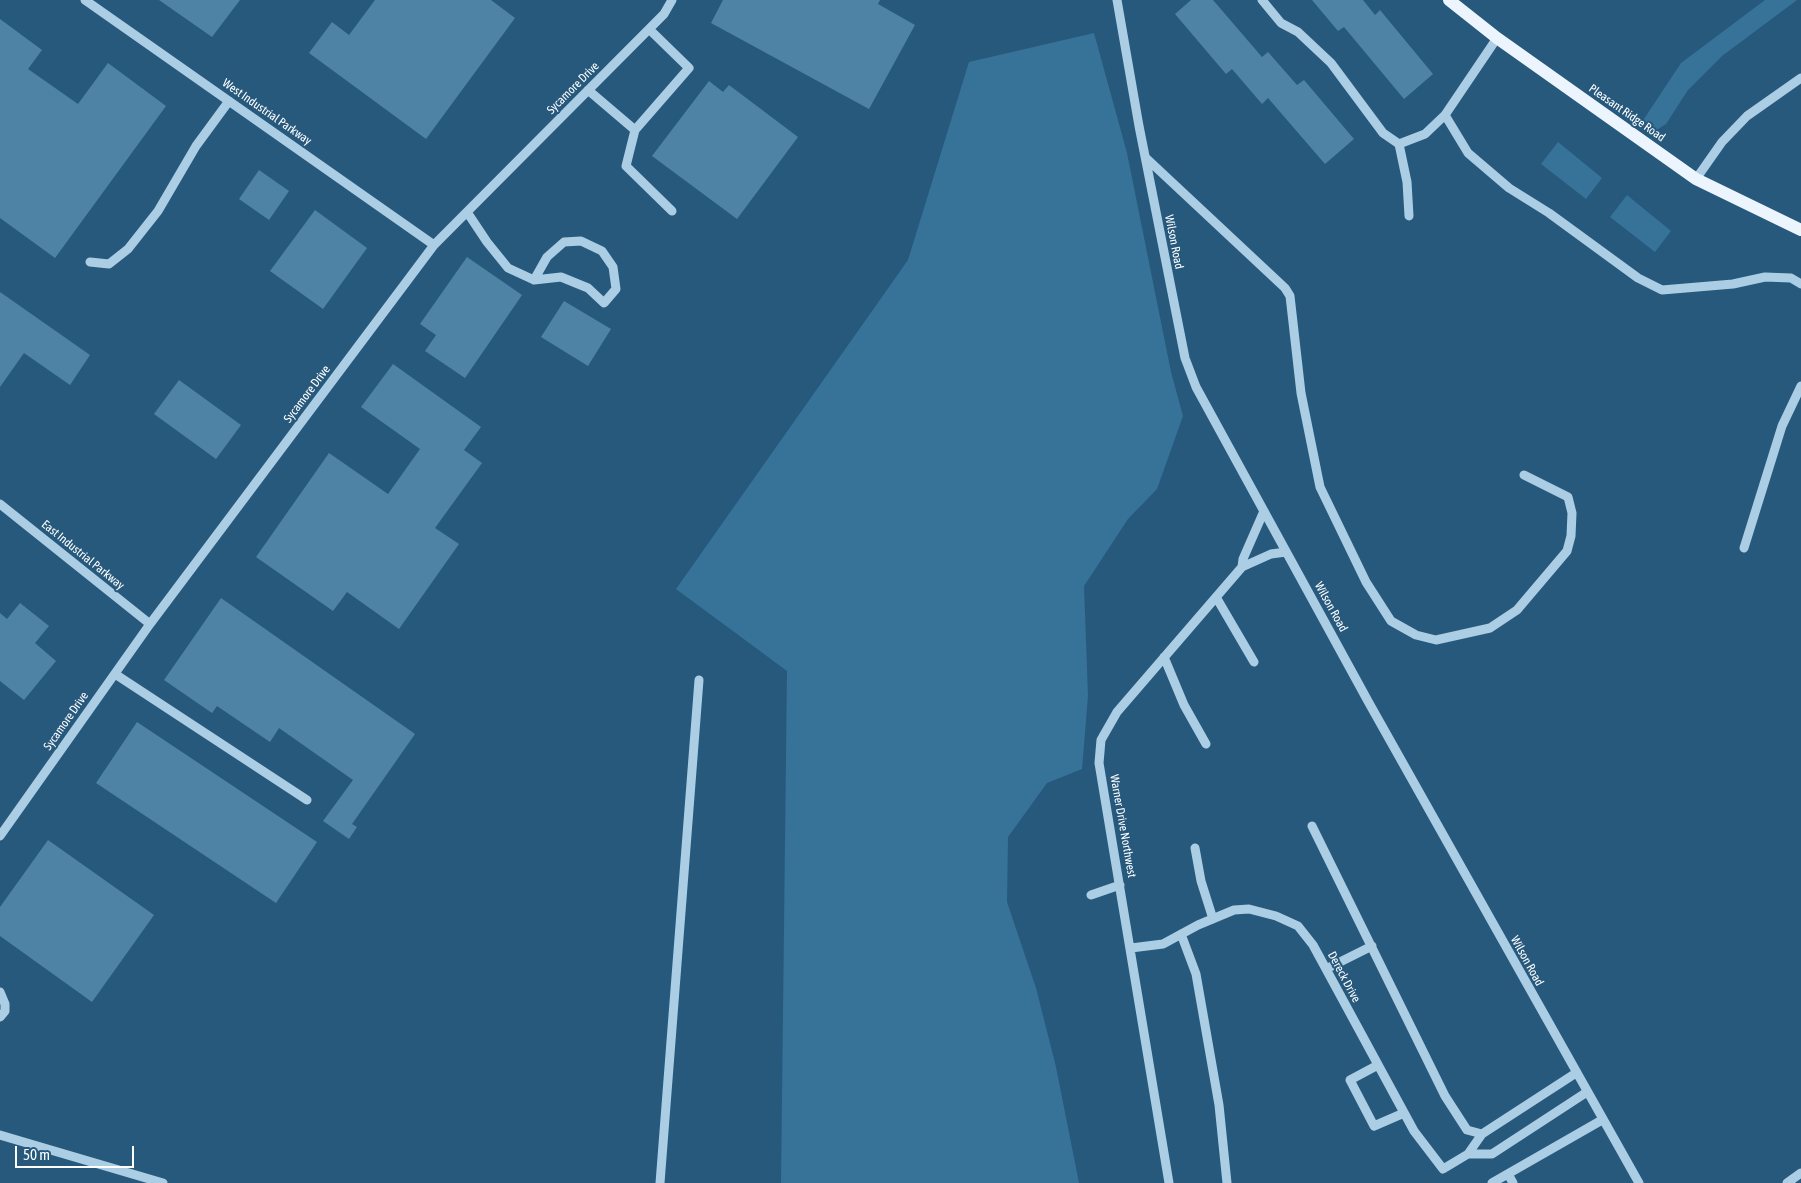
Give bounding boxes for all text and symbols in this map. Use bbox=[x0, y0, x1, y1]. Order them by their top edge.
street label: Sycamore Drive bbox=[544, 59, 602, 117]
street label: West Industrial Parkway bbox=[220, 76, 314, 148]
street label: Pleasant Ridge Road bbox=[1586, 81, 1668, 145]
street label: Wilson Road bbox=[1162, 214, 1186, 270]
street label: Sycamore Drive bbox=[281, 363, 333, 425]
street label: East Industrial Parkway bbox=[39, 517, 127, 593]
street label: Wilson Road bbox=[1311, 580, 1351, 634]
street label: Sycamore Drive bbox=[41, 689, 91, 753]
street label: Warner Drive Northwest bbox=[1107, 773, 1139, 879]
street label: Wilson Road bbox=[1507, 934, 1547, 988]
street label: Dereck Drive bbox=[1325, 949, 1363, 1005]
scale bar bbox=[18, 1136, 136, 1168]
text: 50 m bbox=[23, 1146, 50, 1163]

